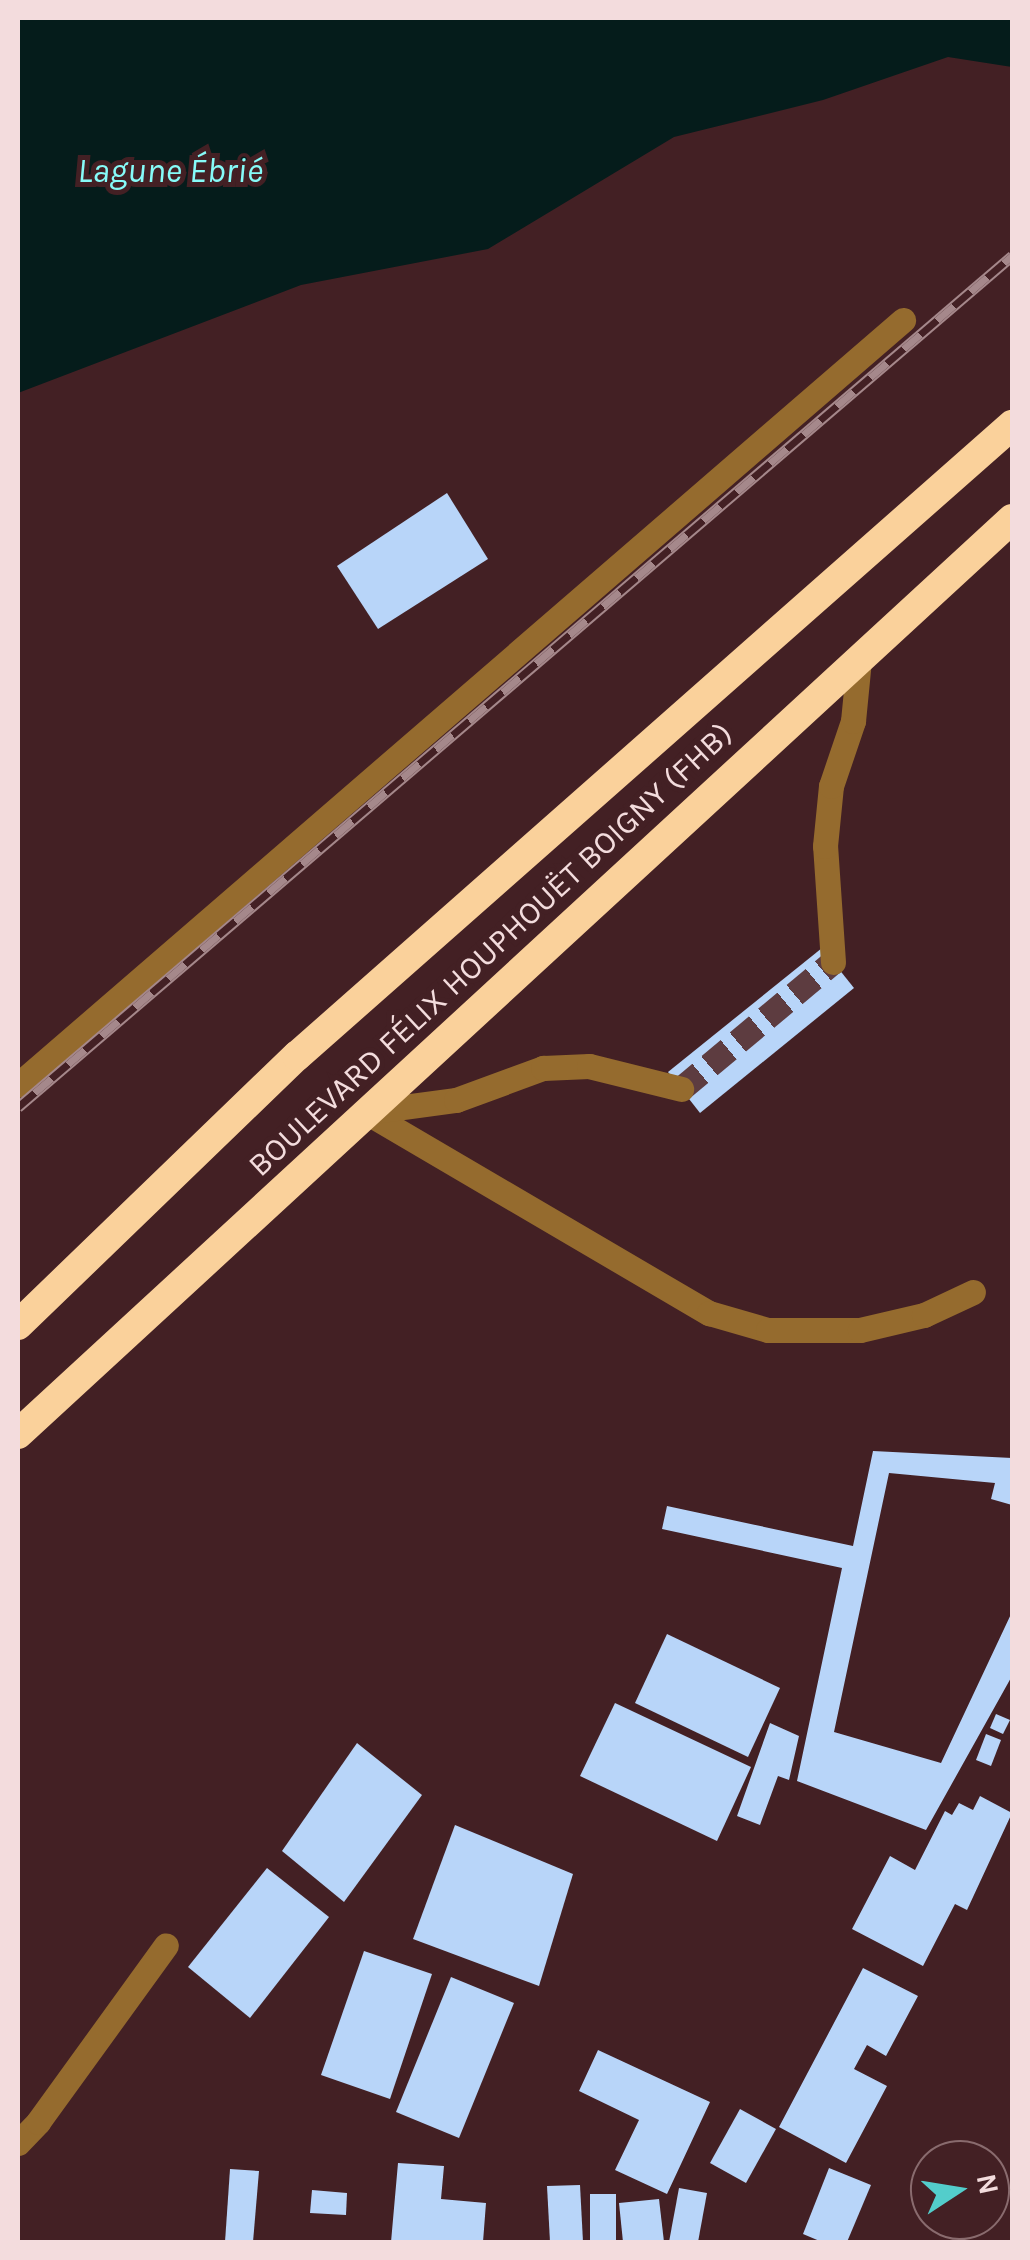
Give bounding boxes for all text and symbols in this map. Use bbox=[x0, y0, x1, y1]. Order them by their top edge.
water label: Lagune Ébrié bbox=[77, 150, 263, 192]
street label: BOULEVARD FÉLIX HOUPHOUËT BOIGNY (FHB) bbox=[241, 715, 741, 1185]
north arrow bbox=[910, 2140, 1010, 2240]
text: N bbox=[970, 2171, 1006, 2197]

